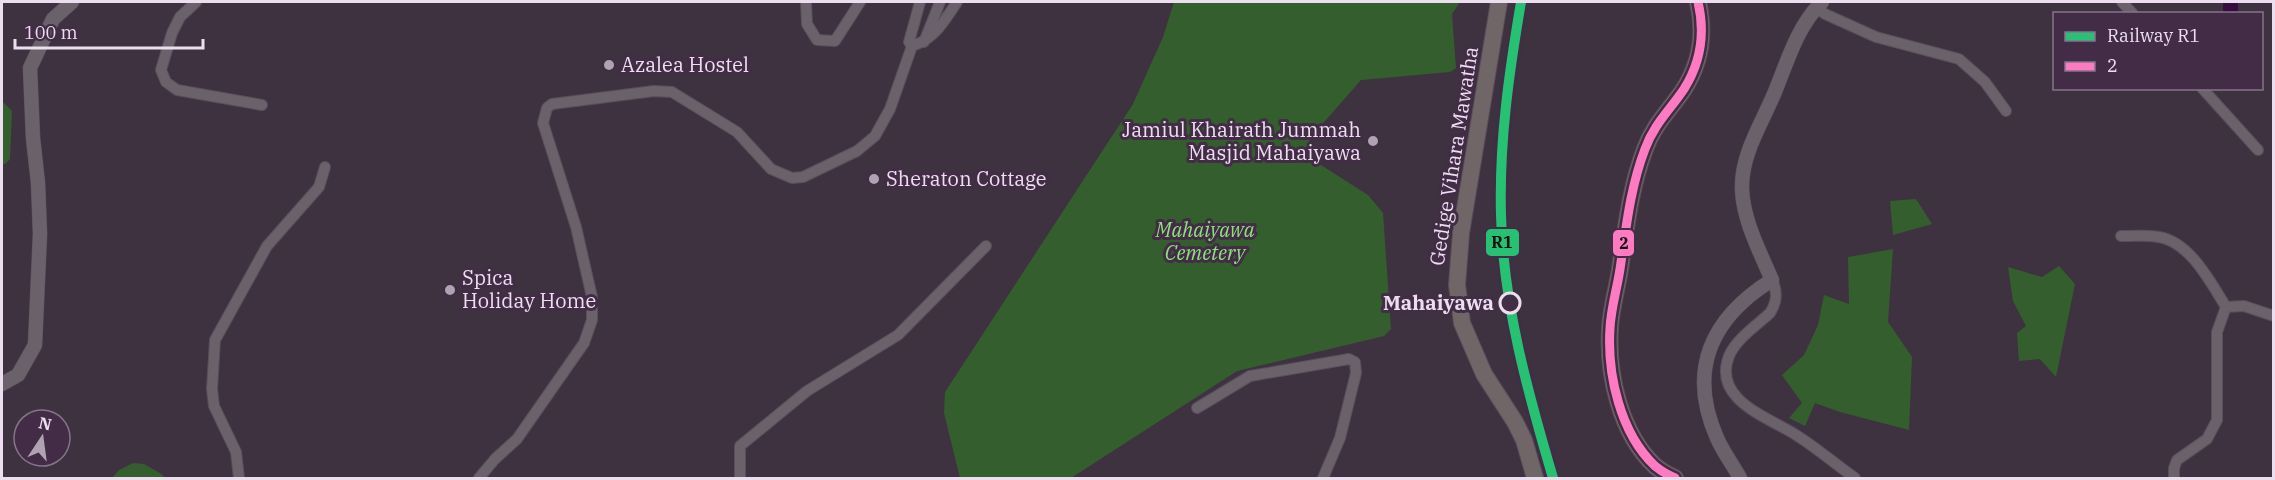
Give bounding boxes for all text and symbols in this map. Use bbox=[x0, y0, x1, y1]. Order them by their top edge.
scale bar bbox=[15, 12, 202, 50]
legend bbox=[2053, 12, 2263, 90]
text: 100 m bbox=[24, 21, 78, 44]
text: Railway R1 bbox=[2107, 24, 2200, 47]
street label: Gedige Vihara Mawatha bbox=[1423, 44, 1484, 268]
place label: Azalea Hostel bbox=[621, 51, 749, 78]
text: 2 bbox=[2107, 54, 2118, 77]
marker: Azalea Hostel bbox=[602, 58, 616, 72]
place label: Jamiul Khairath Jummah Masjid Mahaiyawa bbox=[1122, 116, 1361, 166]
marker: Jamiul Khairath Jummah Masjid Mahaiyawa bbox=[1366, 134, 1380, 148]
place label: Sheraton Cottage bbox=[886, 165, 1047, 192]
marker: Sheraton Cottage bbox=[867, 172, 881, 186]
park label: Mahaiyawa Cemetery bbox=[1154, 216, 1255, 266]
line badge: R1 bbox=[1485, 228, 1520, 257]
line badge: 2 bbox=[1612, 229, 1635, 257]
text: R1 bbox=[1491, 232, 1513, 252]
text: 2 bbox=[1619, 233, 1629, 253]
place label: Spica Holiday Home bbox=[462, 264, 596, 314]
marker: Spica Holiday Home bbox=[443, 283, 457, 297]
place label: Mahaiyawa bbox=[1383, 289, 1494, 316]
marker: Mahaiyawa bbox=[1499, 292, 1521, 314]
north arrow bbox=[12, 408, 72, 468]
text: N bbox=[37, 412, 54, 435]

